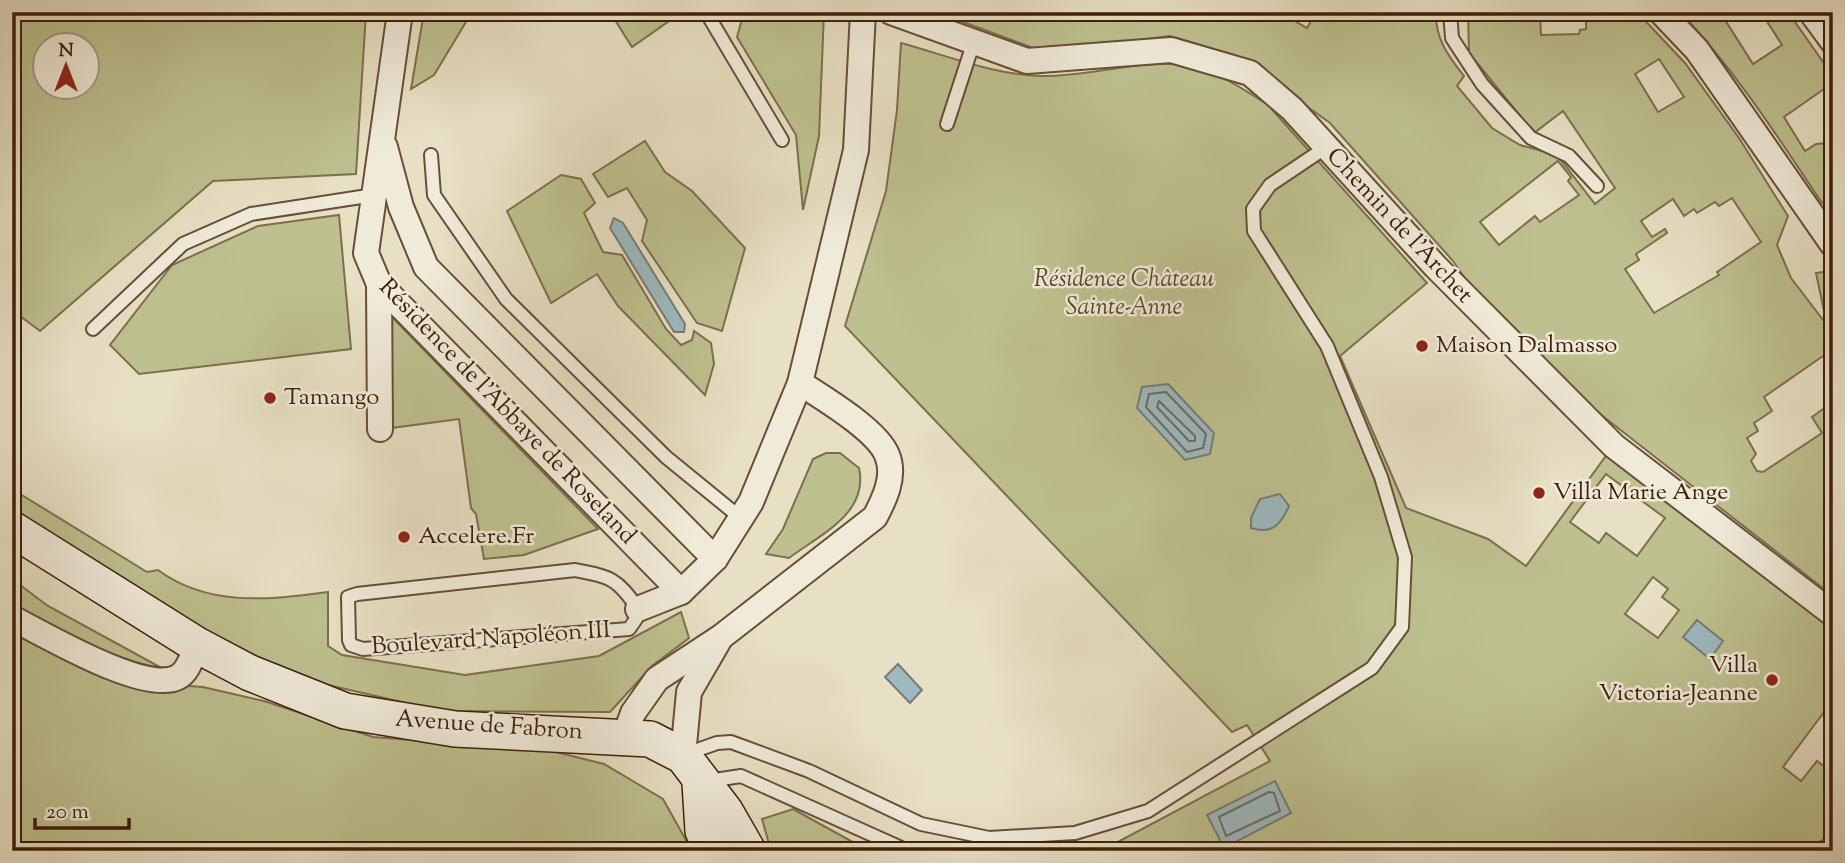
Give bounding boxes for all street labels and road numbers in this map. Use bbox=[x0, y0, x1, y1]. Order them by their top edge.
street label: Chemin de l'Archet bbox=[1318, 141, 1480, 311]
street label: Résidence de l'Abbaye de Roseland bbox=[370, 271, 644, 553]
street label: Boulevard Napoléon III bbox=[370, 614, 612, 664]
street label: Avenue de Fabron bbox=[394, 702, 584, 750]

